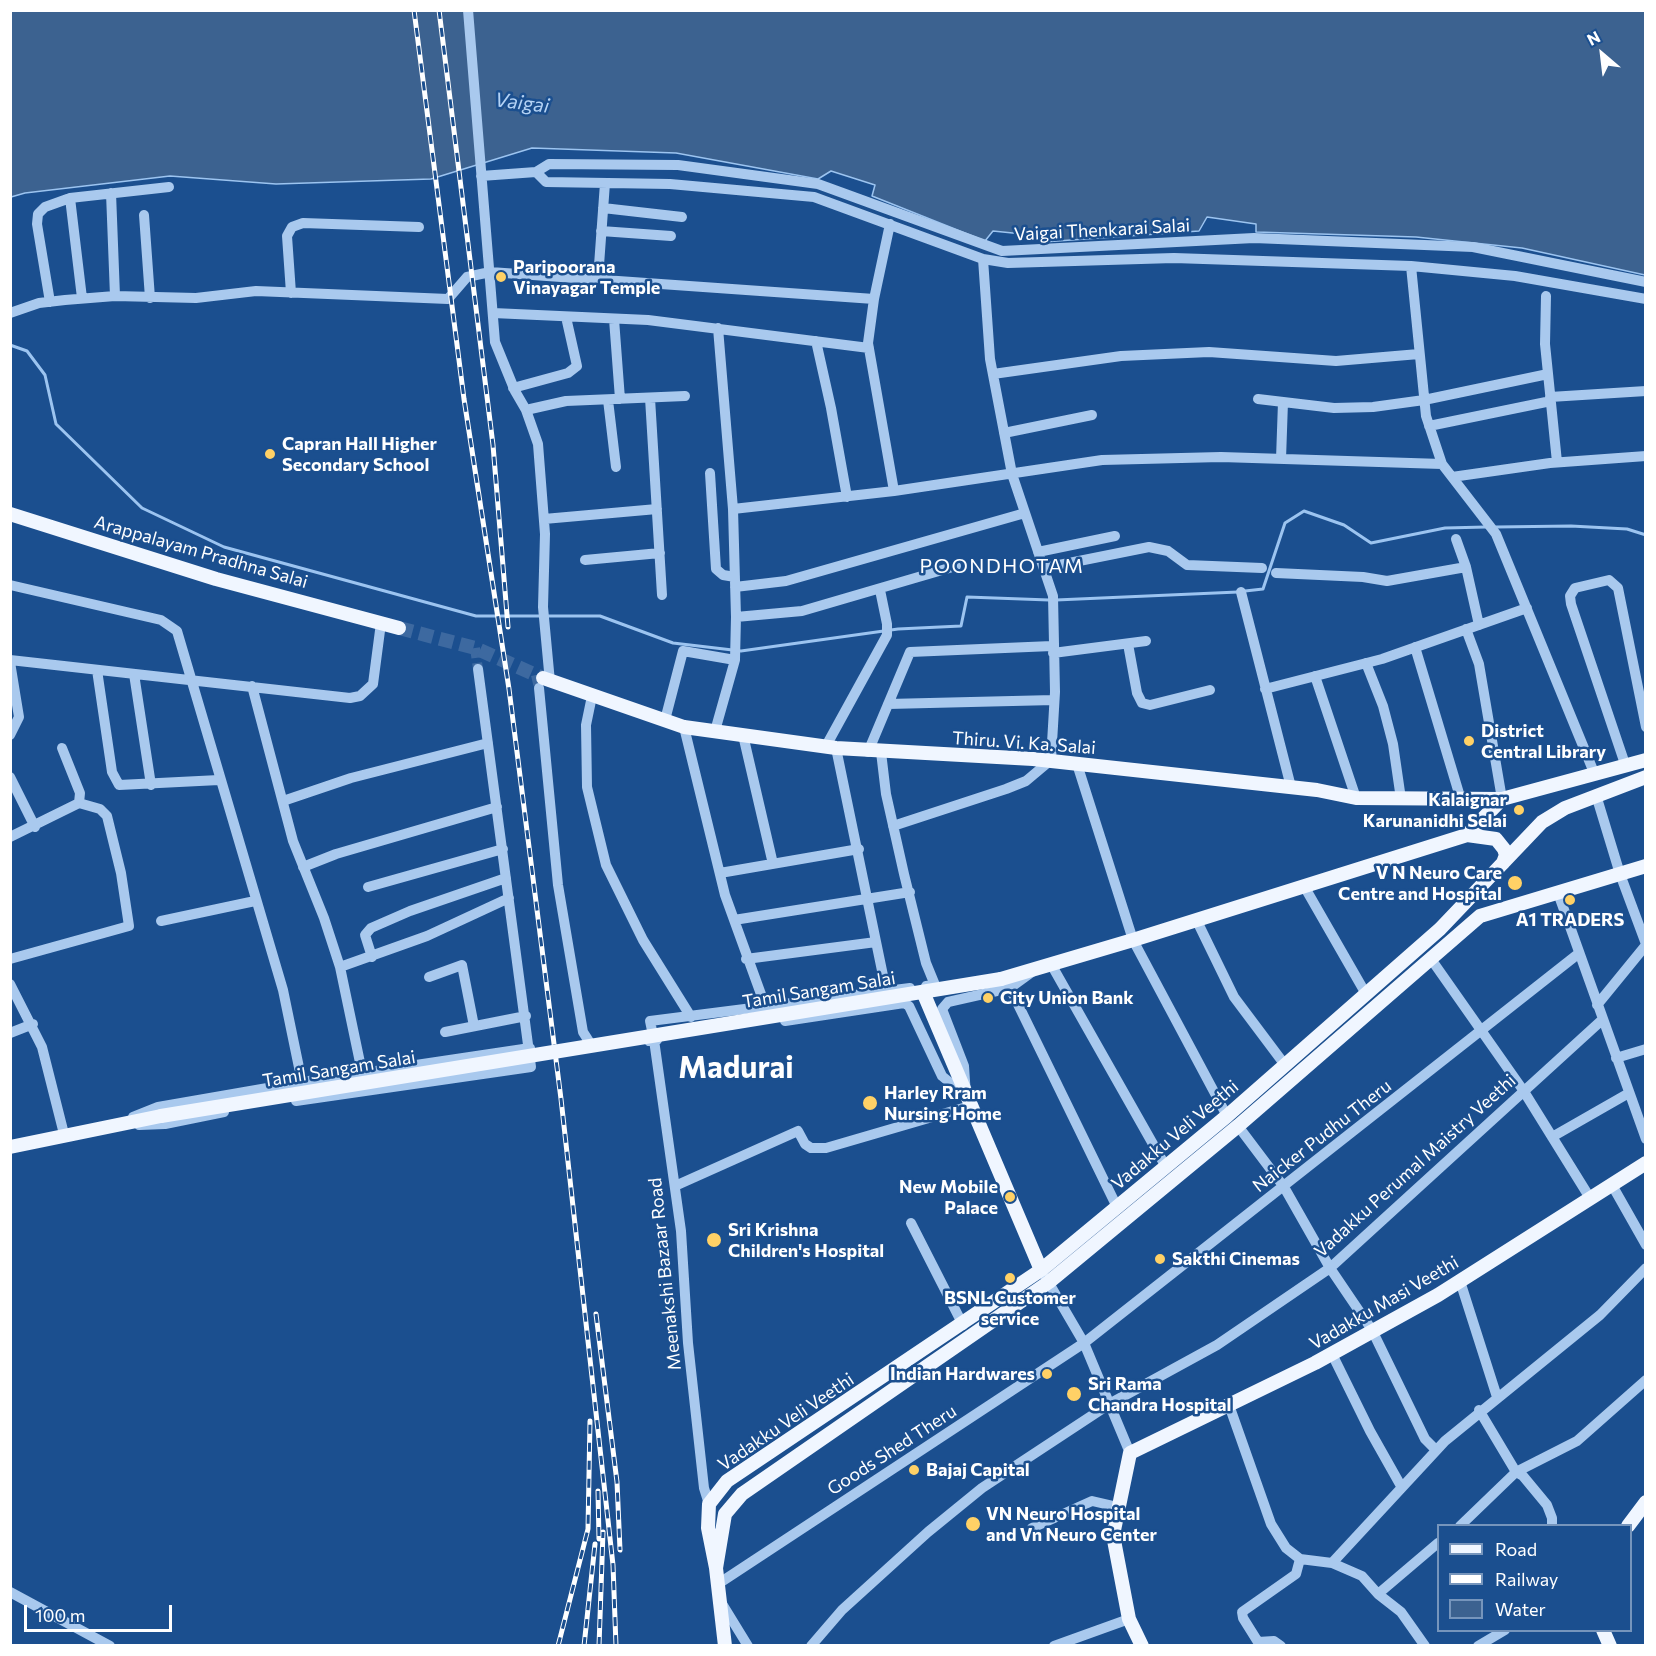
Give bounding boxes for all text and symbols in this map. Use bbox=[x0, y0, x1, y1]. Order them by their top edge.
north arrow bbox=[1572, 24, 1632, 84]
text: N bbox=[1584, 26, 1603, 49]
water label: Vaigai bbox=[493, 88, 551, 118]
street label: Vaigai Thenkarai Salai bbox=[1013, 215, 1191, 245]
place label: Paripoorana Vinayagar Temple bbox=[513, 256, 660, 298]
marker: Paripoorana Vinayagar Temple bbox=[494, 270, 508, 284]
place label: Capran Hall Higher Secondary School bbox=[282, 433, 437, 476]
marker: Capran Hall Higher Secondary School bbox=[263, 447, 277, 461]
street label: Arappalayam Pradhna Salai bbox=[92, 511, 310, 593]
district label: POONDHOTAM bbox=[920, 554, 1084, 578]
place label: District Central Library bbox=[1481, 720, 1606, 762]
street label: Thiru. Vi. Ka. Salai bbox=[951, 727, 1097, 759]
marker: District Central Library bbox=[1462, 734, 1476, 748]
place label: Kalaignar Karunanidhi Selai bbox=[1363, 789, 1507, 832]
marker: Kalaignar Karunanidhi Selai bbox=[1512, 803, 1526, 817]
place label: V N Neuro Care Centre and Hospital bbox=[1338, 862, 1502, 904]
marker: V N Neuro Care Centre and Hospital bbox=[1506, 874, 1524, 892]
marker: A1 TRADERS bbox=[1563, 893, 1577, 907]
place label: A1 TRADERS bbox=[1516, 909, 1624, 931]
street label: Tamil Sangam Salai bbox=[741, 967, 897, 1013]
place label: City Union Bank bbox=[1000, 987, 1134, 1009]
marker: City Union Bank bbox=[981, 991, 995, 1005]
street label: Tamil Sangam Salai bbox=[261, 1046, 417, 1092]
district label: Madurai bbox=[678, 1050, 794, 1086]
street label: Vadakku Perumal Maistry Veethi bbox=[1310, 1070, 1520, 1262]
street label: Naicker Pudhu Theru bbox=[1248, 1075, 1396, 1197]
street label: Vadakku Veli Veethi bbox=[1107, 1076, 1243, 1194]
place label: Harley Rram Nursing Home bbox=[884, 1082, 1002, 1124]
marker: Harley Rram Nursing Home bbox=[861, 1094, 879, 1112]
place label: New Mobile Palace bbox=[899, 1176, 998, 1218]
street label: Meenakshi Bazaar Road bbox=[644, 1177, 686, 1371]
marker: New Mobile Palace bbox=[1003, 1190, 1017, 1204]
place label: Sri Krishna Children's Hospital bbox=[728, 1219, 884, 1262]
marker: Sri Krishna Children's Hospital bbox=[705, 1231, 723, 1249]
place label: Sakthi Cinemas bbox=[1172, 1248, 1300, 1270]
street label: Vadakku Masi Veethi bbox=[1306, 1251, 1462, 1355]
marker: Sakthi Cinemas bbox=[1153, 1252, 1167, 1266]
marker: BSNL Customer service bbox=[1003, 1271, 1017, 1285]
place label: BSNL Customer service bbox=[944, 1287, 1076, 1330]
place label: Indian Hardwares bbox=[890, 1363, 1035, 1385]
marker: Indian Hardwares bbox=[1040, 1367, 1054, 1381]
street label: Vadakku Veli Veethi bbox=[714, 1369, 858, 1475]
place label: Sri Rama Chandra Hospital bbox=[1088, 1373, 1231, 1416]
marker: Sri Rama Chandra Hospital bbox=[1065, 1385, 1083, 1403]
street label: Goods Shed Theru bbox=[823, 1400, 961, 1500]
place label: Bajaj Capital bbox=[926, 1459, 1030, 1481]
marker: Bajaj Capital bbox=[907, 1463, 921, 1477]
place label: VN Neuro Hospital and Vn Neuro Center bbox=[986, 1503, 1157, 1546]
marker: VN Neuro Hospital and Vn Neuro Center bbox=[964, 1515, 982, 1533]
legend bbox=[1437, 1524, 1632, 1632]
text: Road bbox=[1495, 1538, 1537, 1560]
text: Railway bbox=[1495, 1568, 1558, 1590]
scale bar bbox=[27, 1593, 176, 1631]
text: Water bbox=[1495, 1598, 1546, 1620]
text: 100 m bbox=[35, 1604, 85, 1626]

